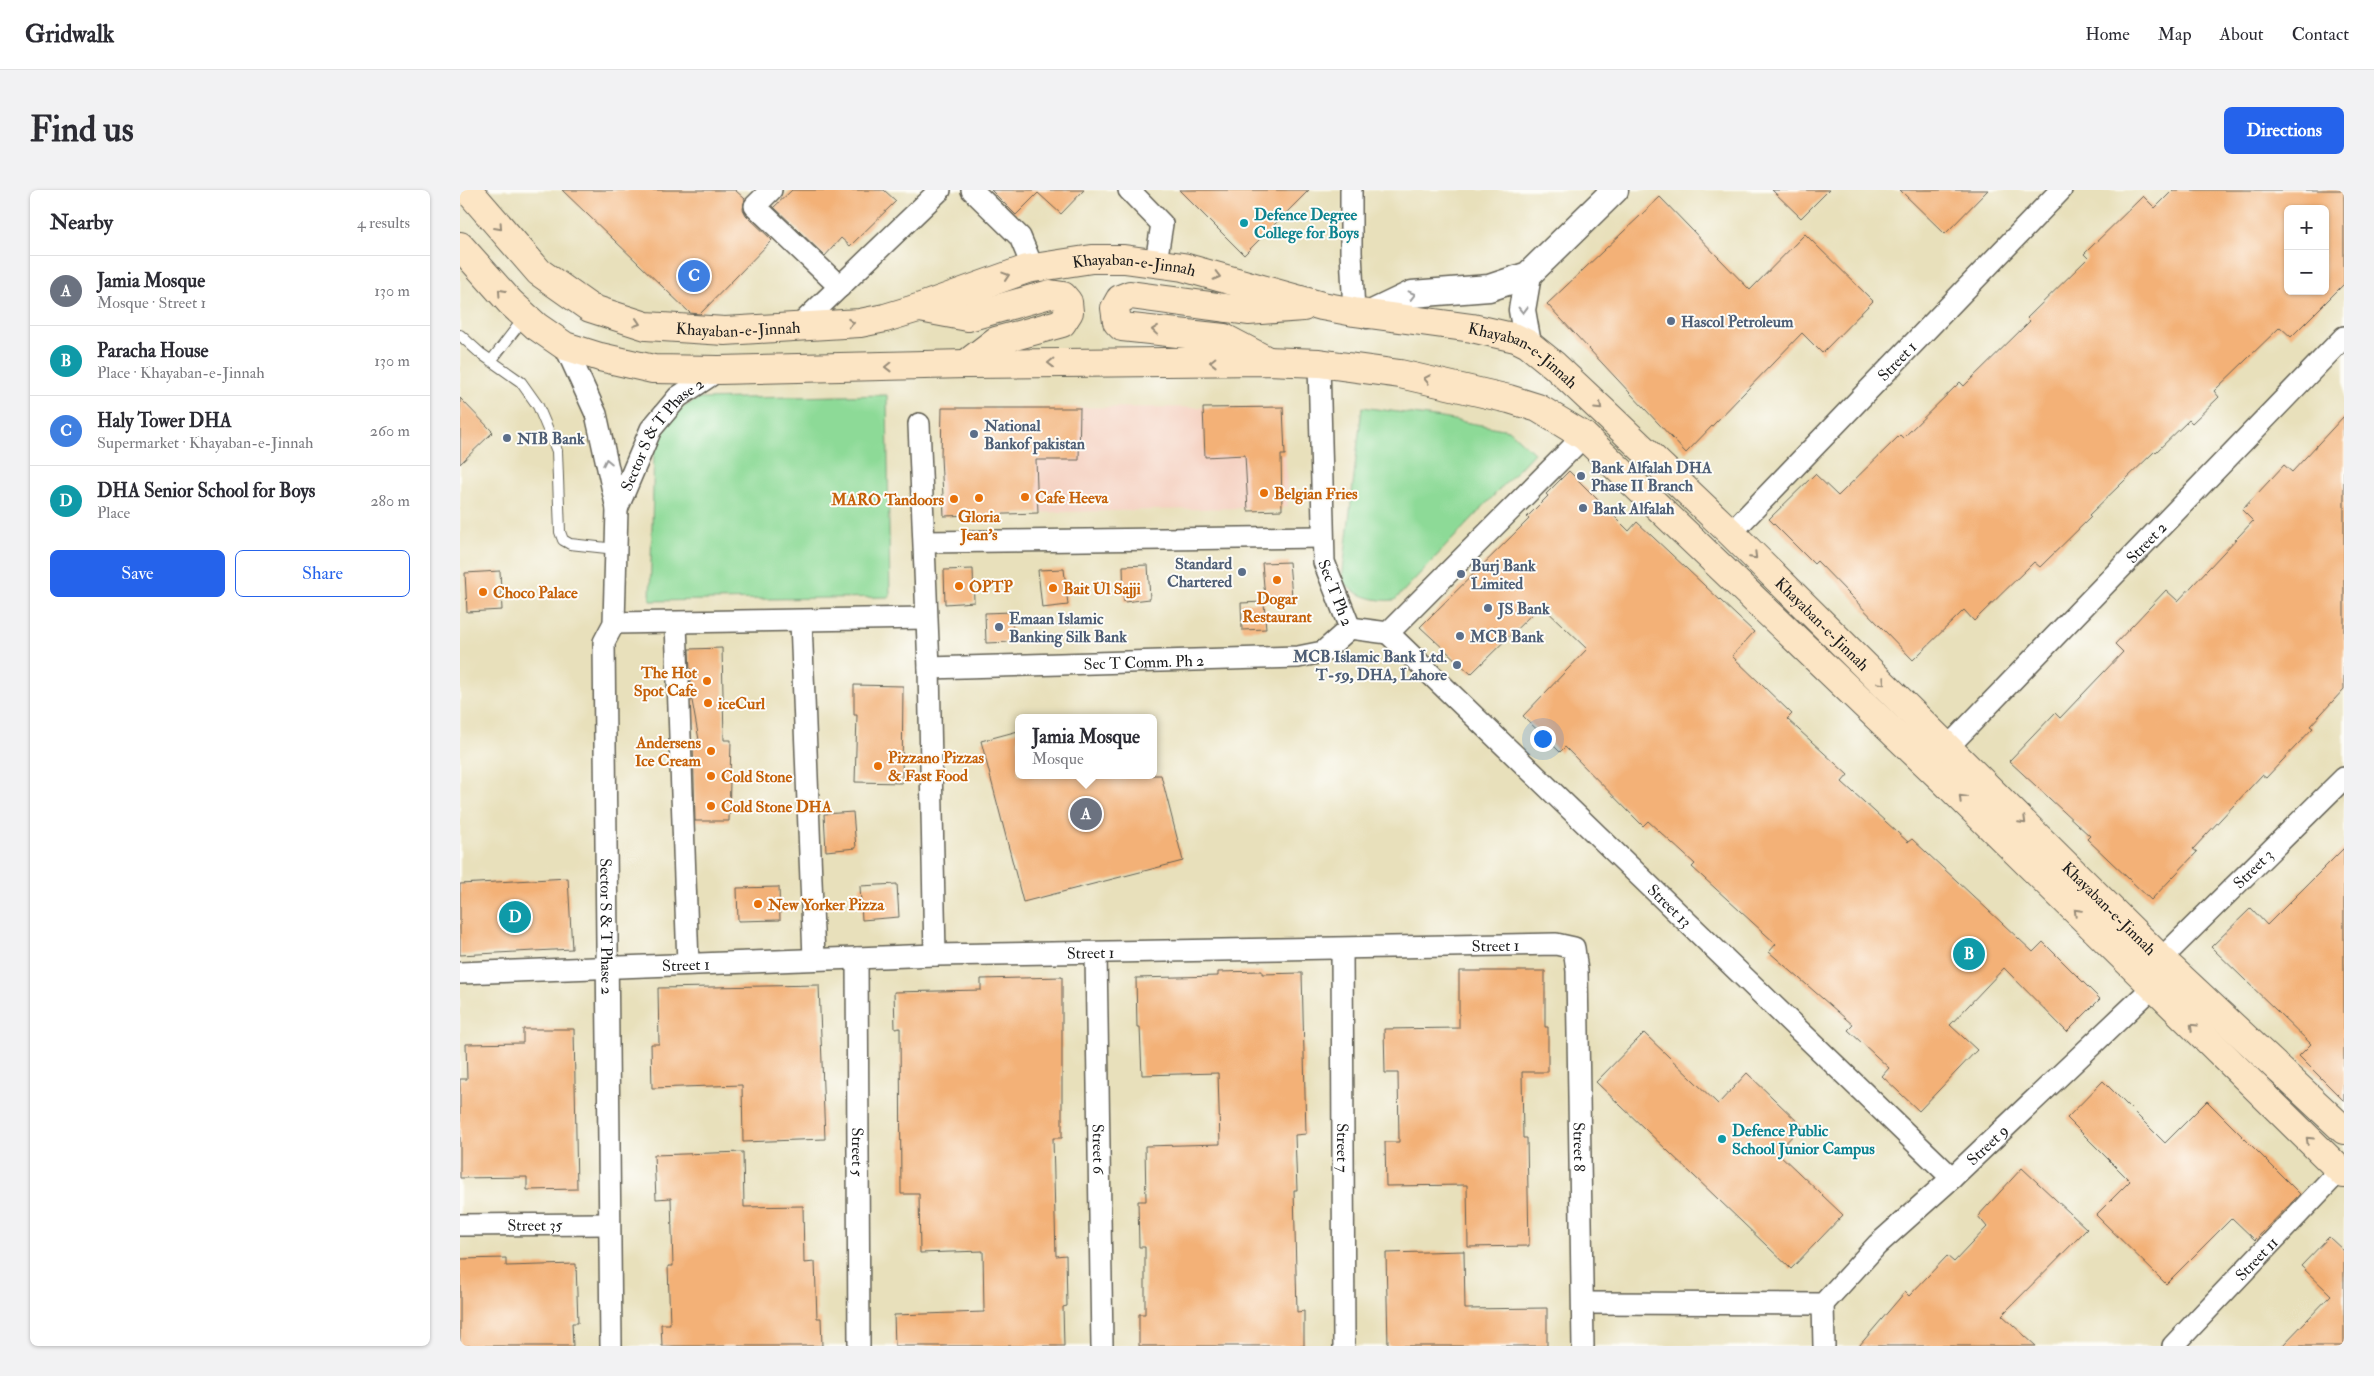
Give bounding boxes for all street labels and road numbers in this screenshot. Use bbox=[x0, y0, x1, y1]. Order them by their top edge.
street label: Khayaban-e-Jinnah bbox=[1071, 250, 1199, 281]
street label: Khayaban-e-Jinnah bbox=[675, 318, 802, 342]
street label: Khayaban-e-Jinnah bbox=[1466, 318, 1582, 393]
street label: Street 1 bbox=[1874, 337, 1921, 386]
street label: Sector S & T Phase 2 bbox=[617, 374, 708, 494]
street label: Street 2 bbox=[2122, 518, 2171, 568]
street label: Sec T Ph 2 bbox=[1313, 557, 1357, 629]
street label: Khayaban-e-Jinnah bbox=[1771, 573, 1874, 676]
street label: Sec T Comm. Ph 2 bbox=[1083, 651, 1205, 674]
street label: Street 3 bbox=[2229, 845, 2278, 893]
street label: Sector S & T Phase 2 bbox=[595, 858, 617, 995]
street label: Khayaban-e-Jinnah bbox=[2058, 858, 2161, 960]
street label: Street 13 bbox=[1643, 880, 1695, 932]
street label: Street 1 bbox=[1472, 936, 1520, 956]
street label: Street 1 bbox=[1067, 943, 1115, 964]
street label: Street 1 bbox=[662, 955, 710, 976]
street label: Street 9 bbox=[1963, 1121, 2013, 1170]
street label: Street 8 bbox=[1568, 1122, 1589, 1172]
street label: Street 7 bbox=[1332, 1123, 1352, 1173]
street label: Street 6 bbox=[1088, 1124, 1108, 1175]
street label: Street 5 bbox=[847, 1127, 867, 1177]
street label: Street 35 bbox=[507, 1215, 563, 1236]
street label: Street 11 bbox=[2231, 1233, 2283, 1285]

